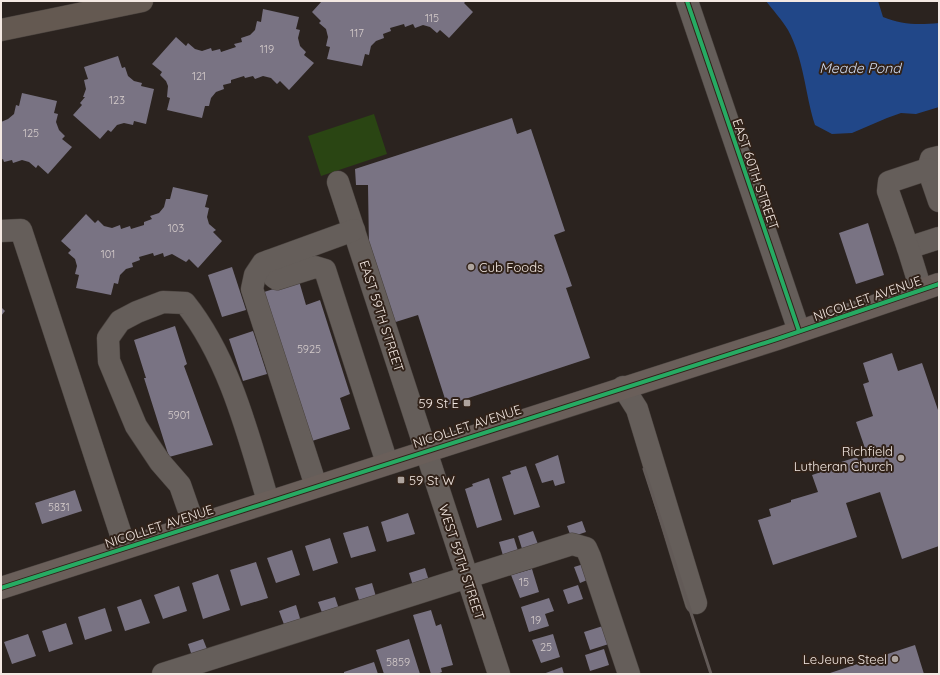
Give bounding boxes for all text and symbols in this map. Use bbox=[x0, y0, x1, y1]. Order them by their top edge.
house number: 115 bbox=[425, 11, 439, 25]
house number: 117 bbox=[350, 26, 364, 40]
house number: 119 bbox=[260, 42, 274, 56]
water label: Meade Pond bbox=[819, 59, 902, 77]
house number: 121 bbox=[192, 69, 206, 83]
house number: 123 bbox=[109, 93, 125, 107]
street label: EAST 60TH STREET bbox=[730, 116, 783, 232]
house number: 125 bbox=[23, 126, 39, 140]
house number: 103 bbox=[168, 221, 184, 235]
house number: 101 bbox=[101, 247, 115, 261]
street label: EAST 59TH STREET bbox=[356, 258, 408, 374]
place label: Cub Foods bbox=[479, 259, 543, 275]
marker: Cub Foods bbox=[466, 262, 476, 272]
street label: NICOLLET AVENUE bbox=[811, 272, 923, 324]
house number: 5925 bbox=[297, 342, 321, 356]
place label: 59 St E bbox=[418, 395, 459, 411]
marker: 59 St E bbox=[462, 398, 472, 408]
street label: NICOLLET AVENUE bbox=[411, 401, 523, 451]
house number: 5901 bbox=[168, 408, 190, 422]
place label: Richfield Lutheran Church bbox=[794, 443, 893, 474]
marker: Richfield Lutheran Church bbox=[896, 453, 906, 463]
place label: 59 St W bbox=[409, 472, 455, 488]
marker: 59 St W bbox=[396, 475, 406, 485]
house number: 5831 bbox=[48, 500, 70, 514]
street label: NICOLLET AVENUE bbox=[103, 501, 215, 551]
street label: WEST 59TH STREET bbox=[436, 502, 488, 622]
house number: 15 bbox=[519, 575, 529, 589]
house number: 19 bbox=[531, 613, 541, 627]
house number: 25 bbox=[540, 640, 552, 654]
place label: LeJeune Steel bbox=[803, 651, 887, 667]
marker: LeJeune Steel bbox=[890, 654, 900, 664]
house number: 5859 bbox=[386, 655, 410, 669]

